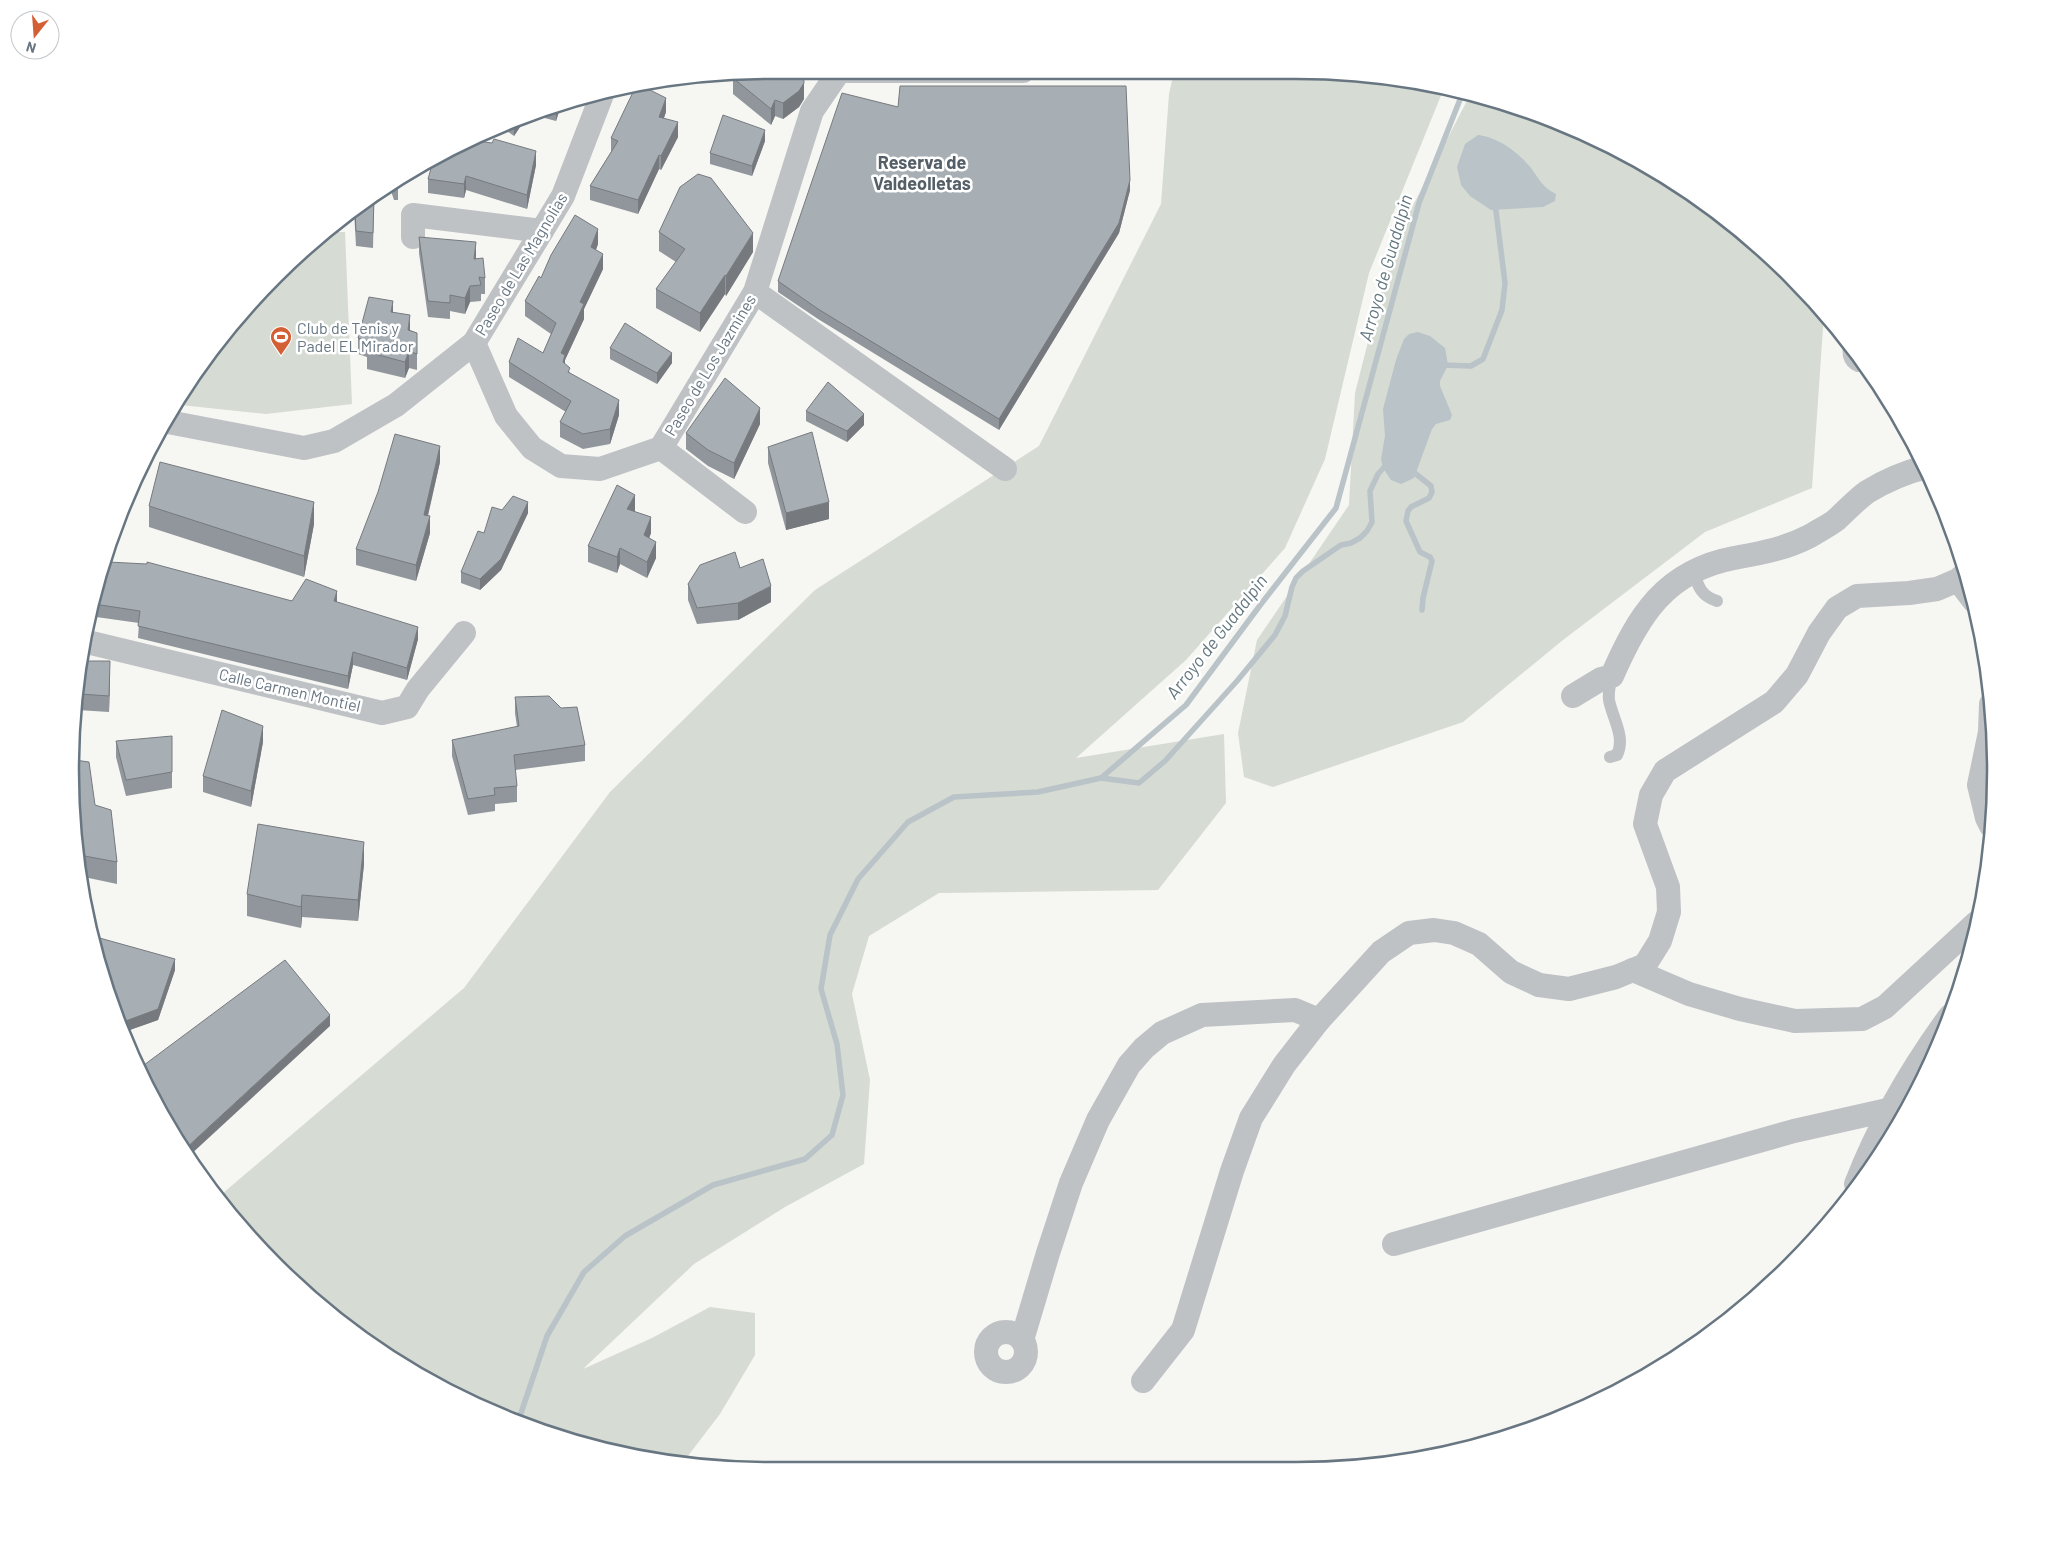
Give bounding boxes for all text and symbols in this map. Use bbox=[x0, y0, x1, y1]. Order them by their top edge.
north arrow bbox=[10, 10, 60, 60]
text: N bbox=[24, 38, 38, 57]
district label: Reserva de Valdeolletas bbox=[873, 151, 971, 194]
street label: Paseo de Las Magnolias bbox=[470, 189, 571, 339]
water label: Arroyo de Guadalpin bbox=[1354, 192, 1417, 344]
street label: Paseo de Los Jazmines bbox=[660, 291, 759, 439]
place label: Club de Tenis y Padel EL Mirador bbox=[297, 318, 414, 355]
sports icon: Club de Tenis y Padel EL Mirador bbox=[269, 325, 293, 356]
water label: Arroyo de Guadalpin bbox=[1161, 570, 1272, 703]
street label: Calle Carmen Montiel bbox=[217, 664, 363, 715]

